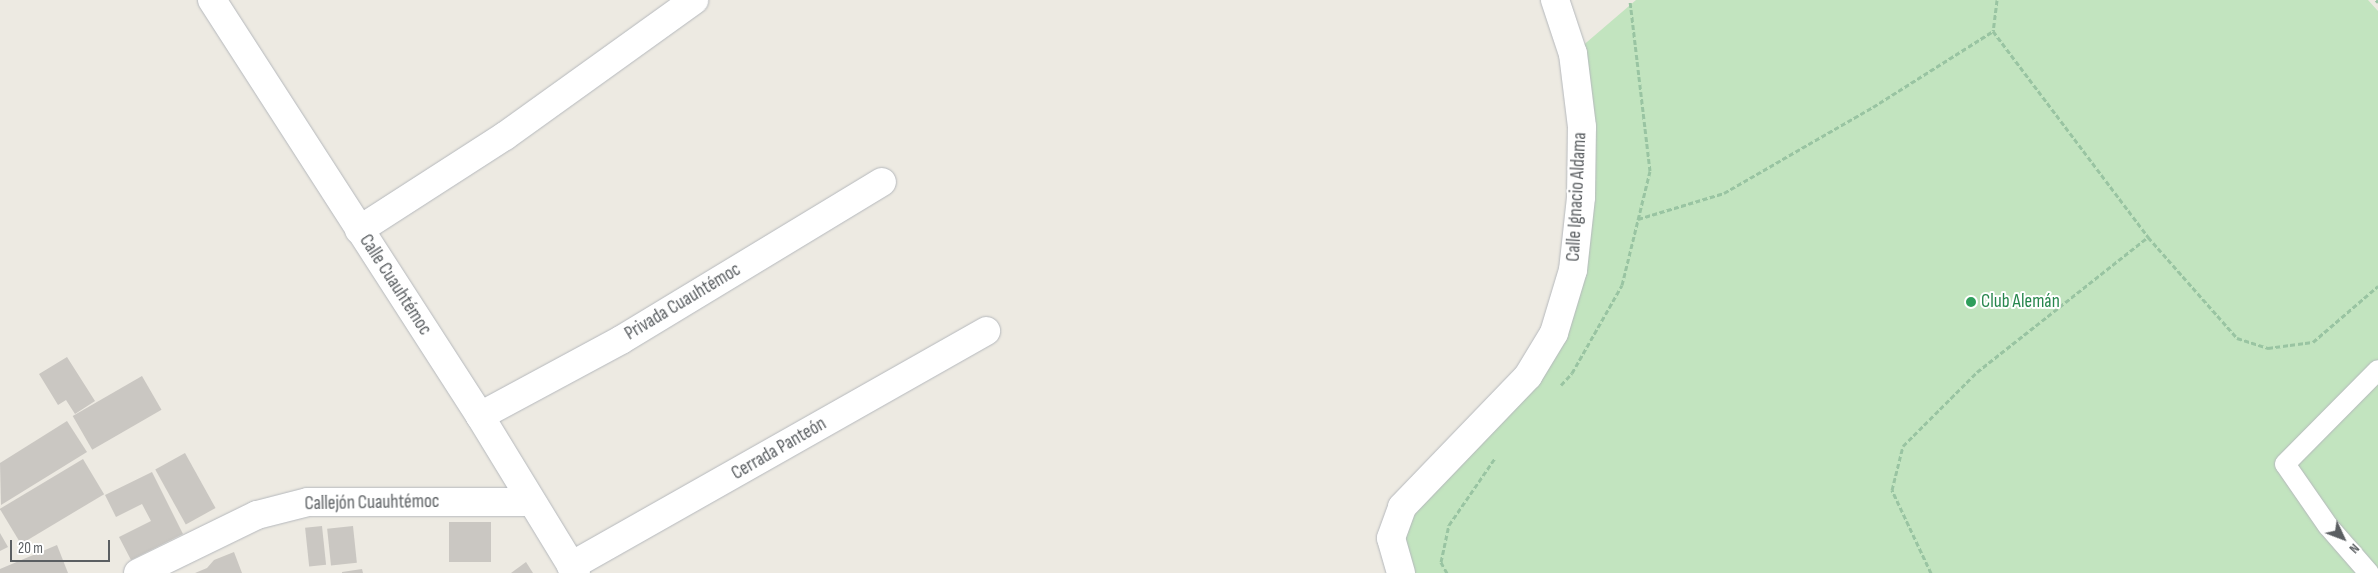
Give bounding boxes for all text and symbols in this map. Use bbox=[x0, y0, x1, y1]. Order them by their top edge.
street label: Calle Ignacio Aldama bbox=[1562, 132, 1592, 262]
street label: Calle Cuauhtémoc bbox=[354, 230, 436, 340]
street label: Privada Cuauhtémoc bbox=[621, 258, 745, 346]
place label: Club Alemán bbox=[1981, 291, 2060, 313]
marker: Club Alemán bbox=[1965, 296, 1977, 308]
street label: Cerrada Panteón bbox=[728, 413, 830, 485]
street label: Callejón Cuauhtémoc bbox=[304, 490, 440, 516]
north arrow bbox=[2318, 513, 2368, 563]
scale bar bbox=[12, 530, 112, 562]
text: 20 m bbox=[18, 539, 43, 558]
text: N bbox=[2346, 540, 2363, 557]

